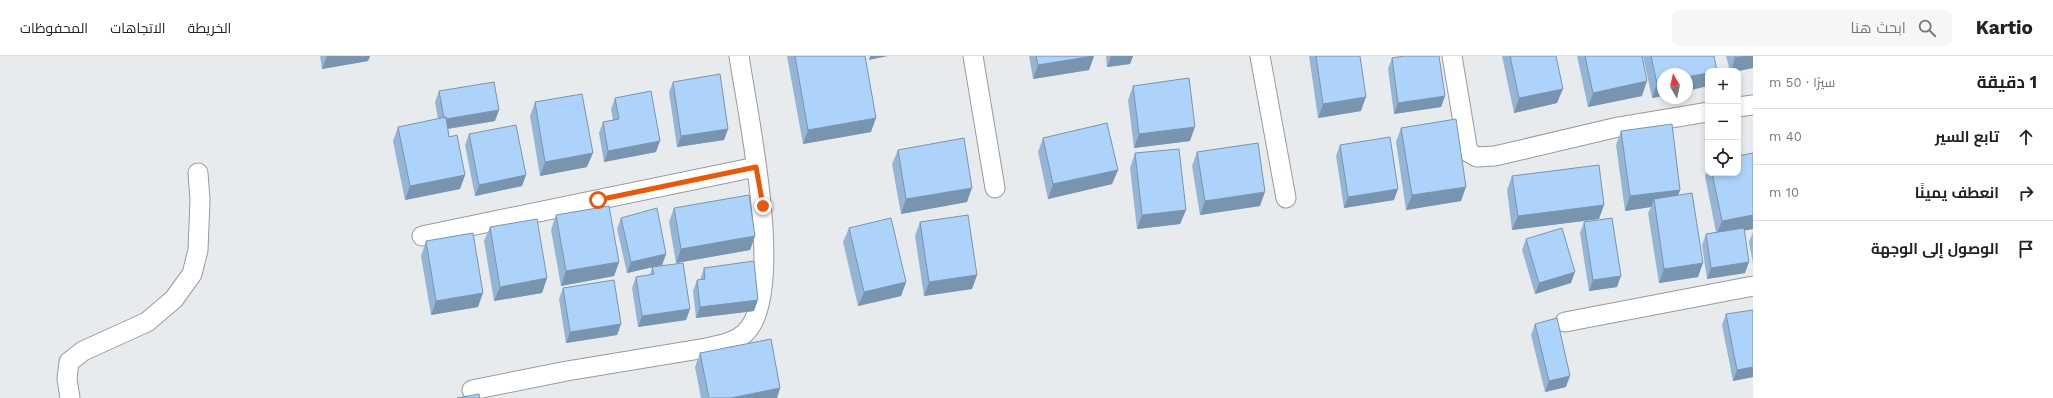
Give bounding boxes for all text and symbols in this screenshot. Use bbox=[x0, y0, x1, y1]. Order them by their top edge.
search box bbox=[1672, 10, 1952, 46]
text: Kartio bbox=[1976, 16, 2033, 39]
icon: search bbox=[1916, 17, 1938, 39]
text: ابحث هنا bbox=[1851, 19, 1906, 37]
text: المحفوظات bbox=[20, 20, 88, 36]
text: الاتجاهات bbox=[110, 20, 166, 36]
text: الخريطة bbox=[188, 20, 231, 36]
north arrow bbox=[1657, 68, 1693, 104]
map controls bbox=[1705, 68, 1741, 176]
button: + bbox=[1705, 68, 1741, 104]
text: 1 دقيقة bbox=[1977, 72, 2037, 92]
text: سيرًا · 50 m bbox=[1769, 75, 1835, 90]
button: − bbox=[1705, 104, 1741, 140]
icon: ahead bbox=[2015, 126, 2037, 148]
text: تابع السير bbox=[1935, 128, 1999, 146]
text: 40 m bbox=[1769, 129, 1802, 144]
button: locate bbox=[1705, 140, 1741, 176]
icon: right bbox=[2015, 182, 2037, 204]
text: انعطف يمينًا bbox=[1915, 184, 1999, 202]
text: 10 m bbox=[1769, 185, 1799, 200]
route start bbox=[589, 191, 607, 209]
route end bbox=[754, 197, 772, 215]
icon: arrive bbox=[2015, 238, 2037, 260]
text: الوصول إلى الوجهة bbox=[1871, 240, 1999, 258]

